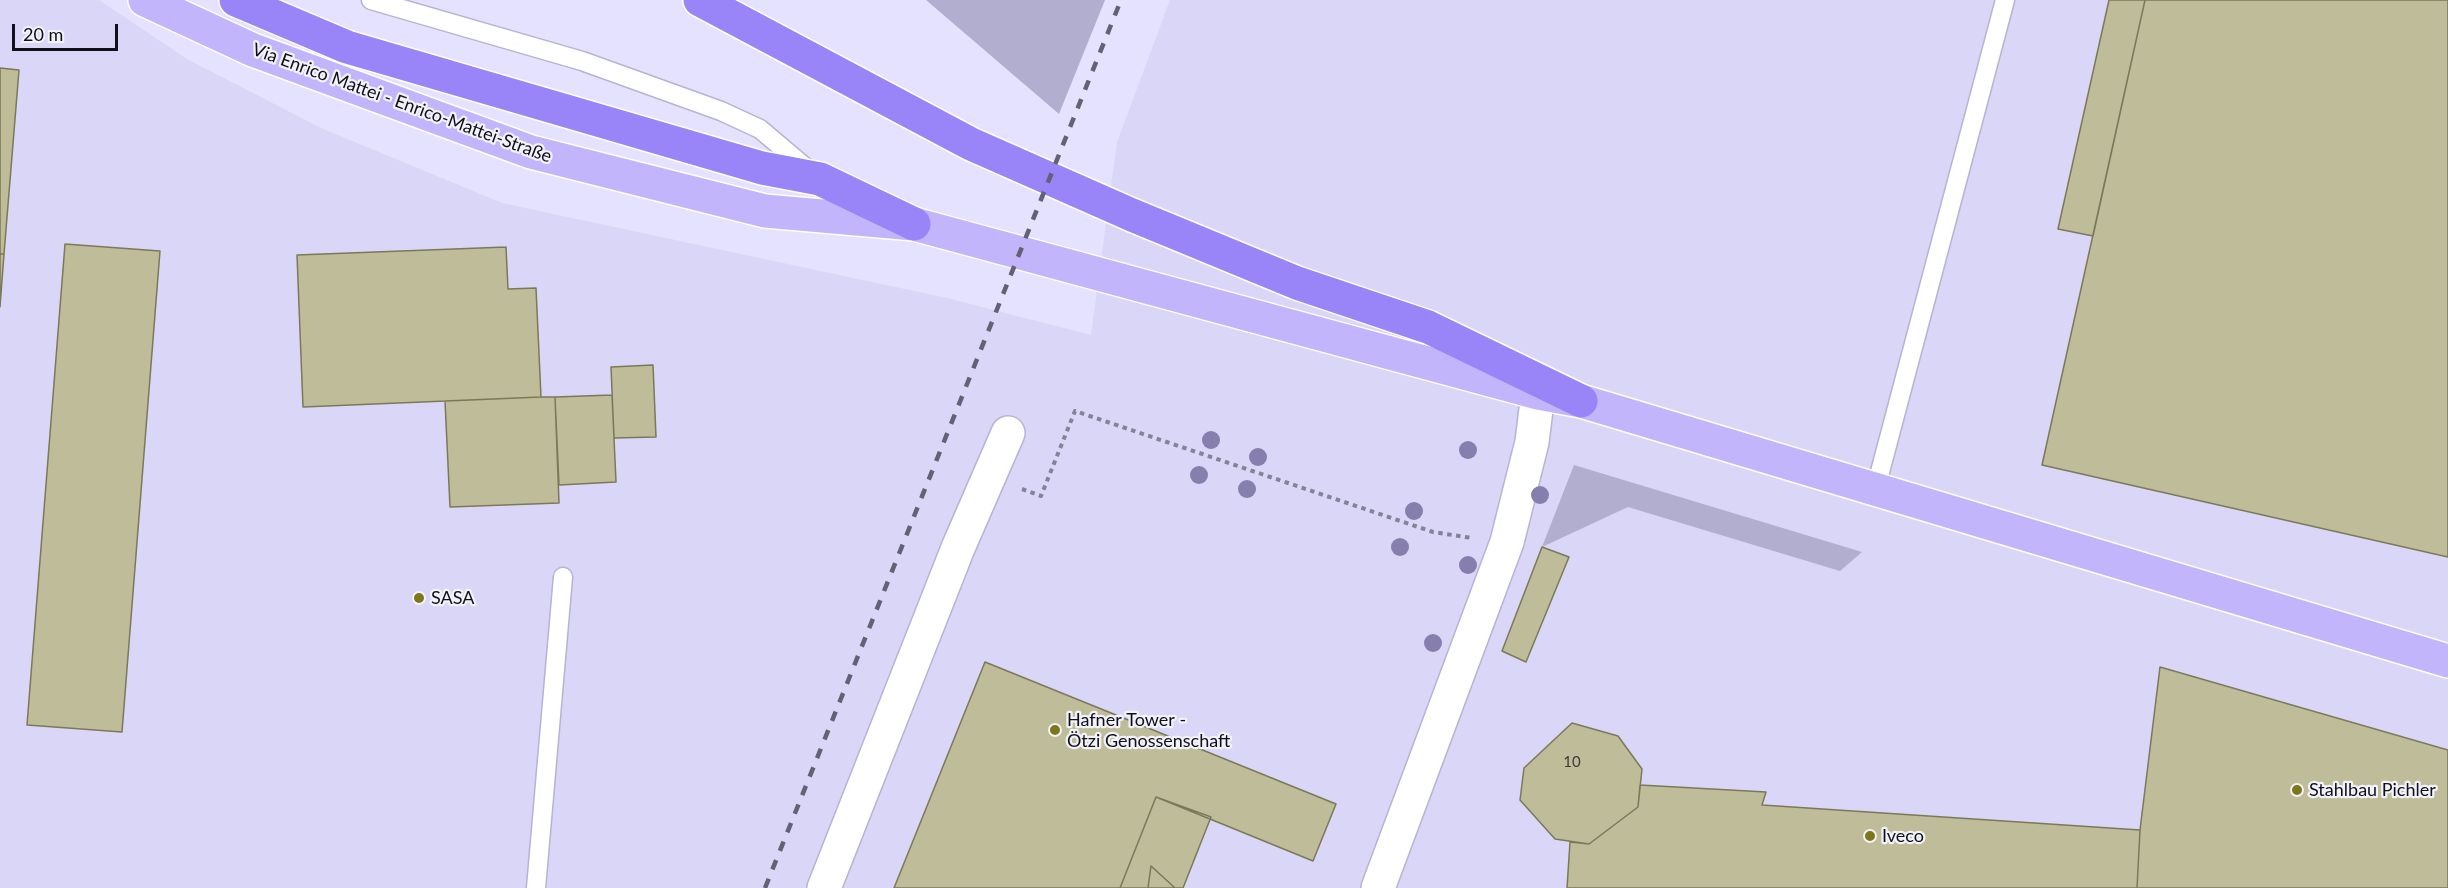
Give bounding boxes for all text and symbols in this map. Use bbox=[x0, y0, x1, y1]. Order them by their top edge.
scale bar bbox=[15, 12, 122, 50]
text: 20 m bbox=[23, 23, 63, 45]
street label: Via Enrico Mattei - Enrico-Mattei-Straße bbox=[249, 39, 555, 167]
place label: SASA bbox=[431, 587, 474, 609]
marker: SASA bbox=[412, 591, 426, 605]
place label: Hafner Tower - Ötzi Genossenschaft bbox=[1067, 709, 1230, 752]
marker: Hafner Tower - Ötzi Genossenschaft bbox=[1048, 723, 1062, 737]
house number: 10 bbox=[1563, 753, 1581, 771]
place label: Stahlbau Pichler bbox=[2309, 779, 2436, 801]
marker: Stahlbau Pichler bbox=[2290, 783, 2304, 797]
place label: Iveco bbox=[1882, 825, 1924, 847]
marker: Iveco bbox=[1863, 829, 1877, 843]

